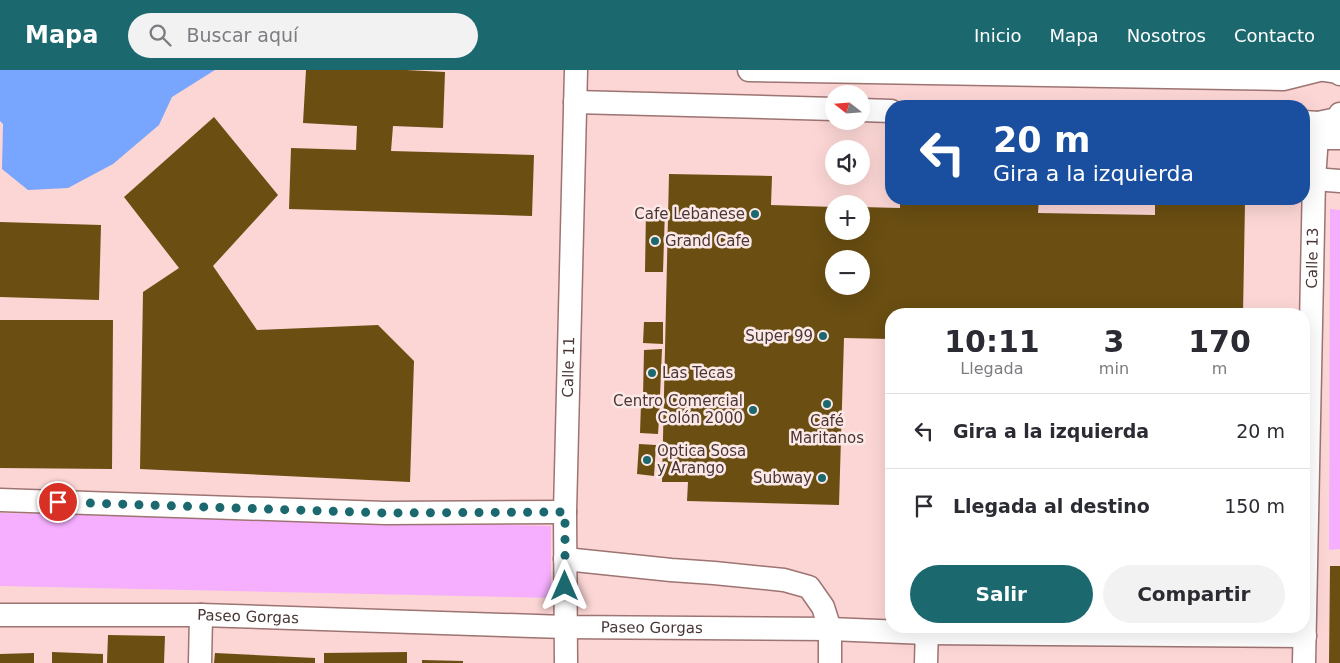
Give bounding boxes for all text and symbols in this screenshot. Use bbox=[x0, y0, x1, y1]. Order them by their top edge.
search box bbox=[128, 13, 478, 58]
text: Mapa bbox=[25, 21, 98, 49]
icon: search bbox=[146, 21, 174, 49]
text: Buscar aquí bbox=[186, 24, 298, 46]
text: Inicio bbox=[974, 25, 1022, 46]
text: Mapa bbox=[1050, 25, 1099, 46]
text: Nosotros bbox=[1127, 25, 1206, 46]
text: Contacto bbox=[1234, 25, 1315, 46]
north arrow bbox=[825, 85, 870, 130]
map controls bbox=[825, 85, 870, 295]
icon: left bbox=[910, 120, 975, 185]
text: 20 m bbox=[993, 120, 1090, 160]
button: sound bbox=[825, 140, 870, 185]
text: Gira a la izquierda bbox=[993, 161, 1194, 186]
button: + bbox=[825, 195, 870, 240]
place label: Cafe Lebanese bbox=[634, 205, 745, 223]
marker: Cafe Lebanese bbox=[749, 208, 761, 220]
street label: Calle 13 bbox=[1303, 227, 1322, 289]
place label: Grand Cafe bbox=[665, 232, 750, 250]
marker: Grand Cafe bbox=[649, 235, 661, 247]
button: − bbox=[825, 250, 870, 295]
text: 10:11 bbox=[944, 324, 1040, 359]
text: 3 bbox=[1103, 324, 1124, 359]
text: 170 bbox=[1188, 324, 1251, 359]
place label: Super 99 bbox=[745, 327, 813, 345]
marker: Super 99 bbox=[817, 330, 829, 342]
street label: Calle 11 bbox=[559, 336, 578, 398]
text: Llegada bbox=[960, 359, 1023, 378]
text: min bbox=[1099, 359, 1129, 378]
text: m bbox=[1212, 359, 1227, 378]
place label: Las Tecas bbox=[662, 364, 733, 382]
marker: Las Tecas bbox=[646, 367, 658, 379]
place label: Centro Comercial Colón 2000 bbox=[613, 392, 743, 427]
marker: Café Maritanos bbox=[821, 398, 833, 410]
marker: Centro Comercial Colón 2000 bbox=[747, 404, 759, 416]
place label: Café Maritanos bbox=[790, 412, 864, 447]
icon: left bbox=[910, 417, 938, 445]
text: Gira a la izquierda bbox=[953, 420, 1149, 442]
text: 20 m bbox=[1236, 420, 1285, 442]
place label: Optica Sosa y Arango bbox=[657, 442, 746, 477]
marker: Optica Sosa y Arango bbox=[641, 454, 653, 466]
place label: Subway bbox=[753, 469, 812, 487]
marker: Subway bbox=[816, 472, 828, 484]
pin bbox=[37, 481, 79, 523]
icon: arrive bbox=[44, 488, 72, 516]
icon: arrive bbox=[910, 492, 938, 520]
text: Llegada al destino bbox=[953, 495, 1150, 517]
text: 150 m bbox=[1224, 495, 1285, 517]
position arrow bbox=[538, 559, 590, 611]
button: Salir bbox=[910, 565, 1093, 623]
button: Compartir bbox=[1103, 565, 1285, 623]
street label: Paseo Gorgas bbox=[197, 606, 299, 627]
street label: Paseo Gorgas bbox=[601, 618, 703, 637]

